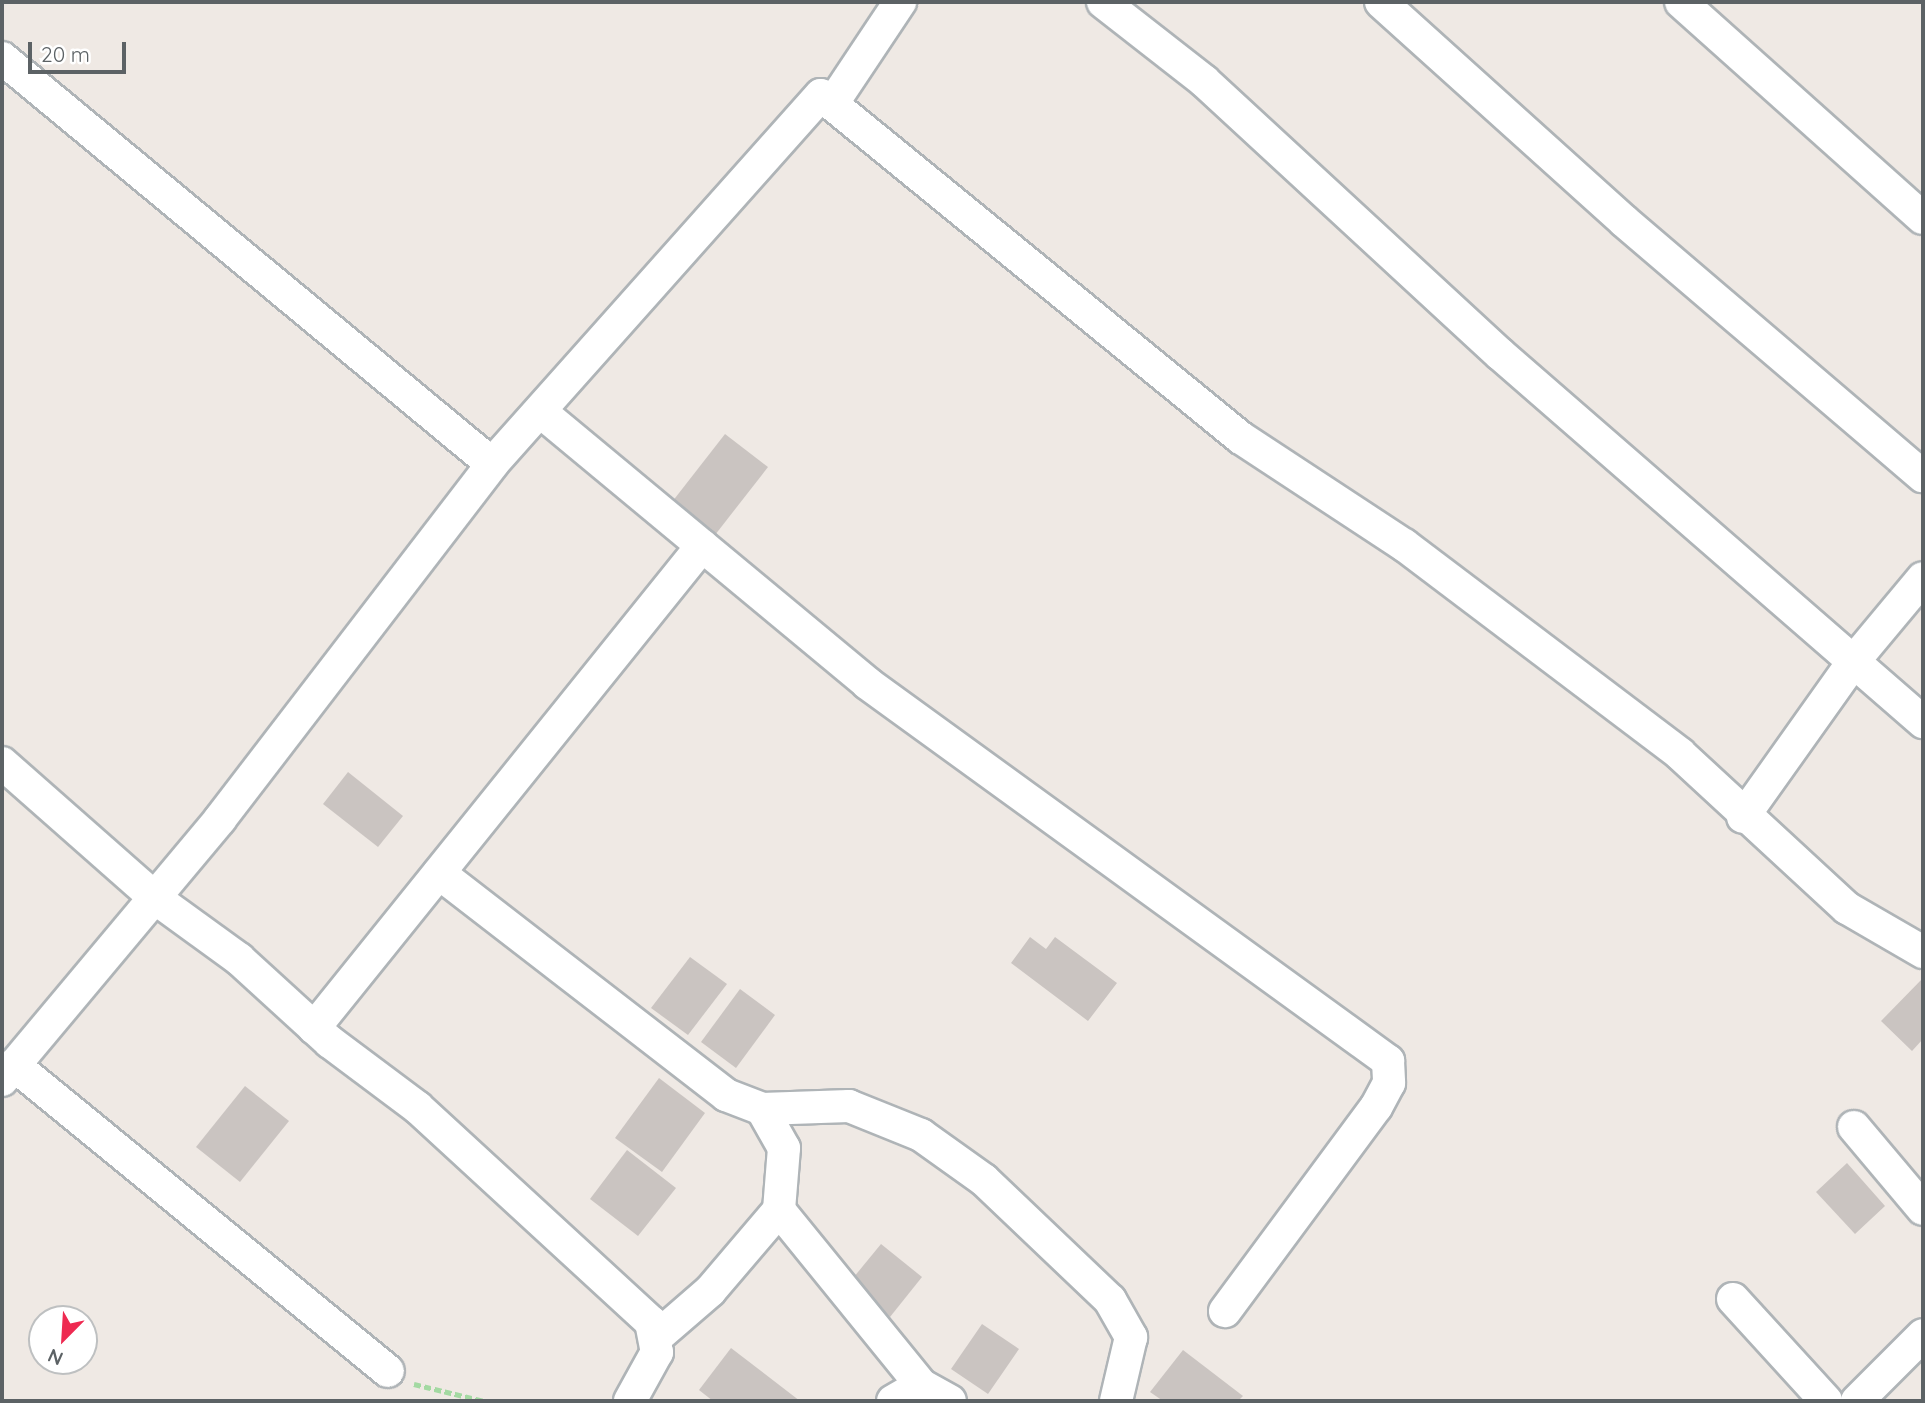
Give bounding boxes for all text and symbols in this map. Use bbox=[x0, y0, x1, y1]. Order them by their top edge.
scale bar bbox=[32, 28, 130, 72]
text: 20 m bbox=[41, 41, 90, 67]
north arrow bbox=[28, 1305, 98, 1375]
text: N bbox=[44, 1344, 67, 1371]

